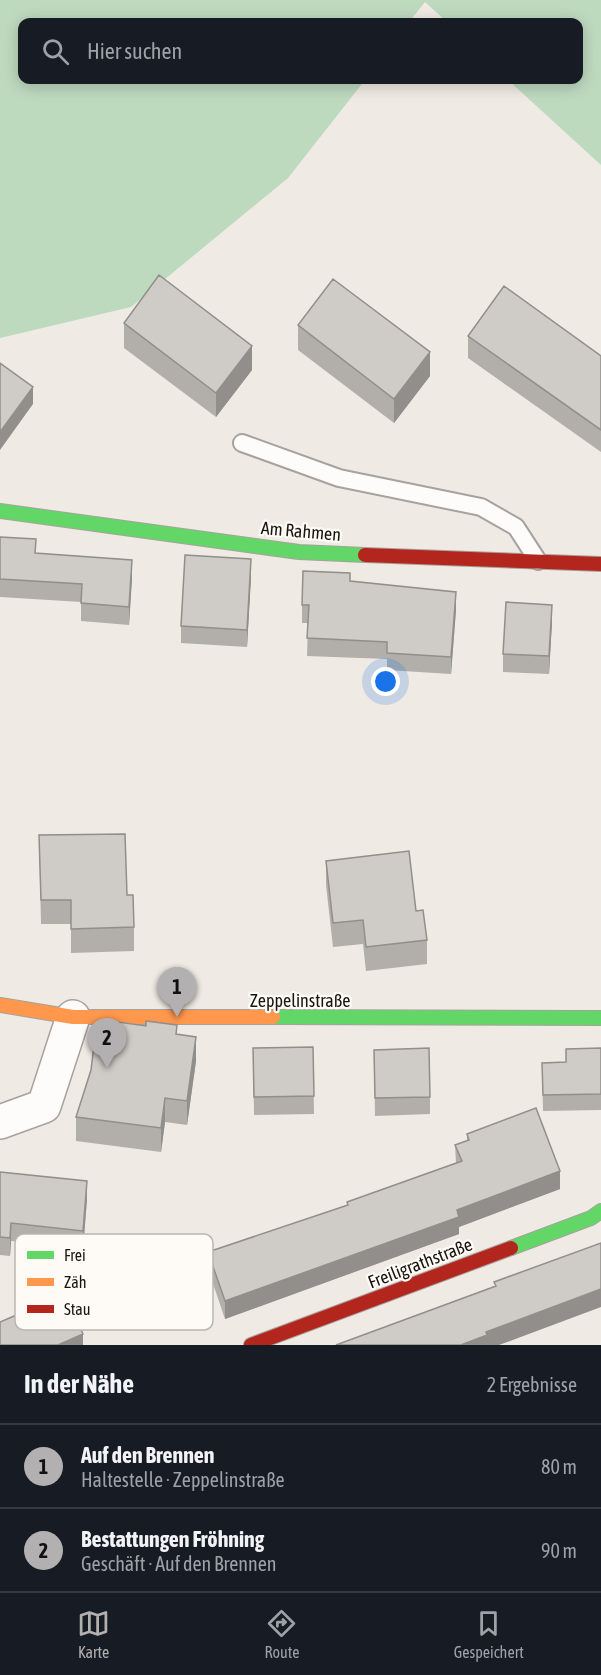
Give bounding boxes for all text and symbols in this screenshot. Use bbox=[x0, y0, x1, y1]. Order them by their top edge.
search box bbox=[18, 18, 583, 84]
icon: search bbox=[39, 35, 72, 68]
text: Hier suchen bbox=[87, 38, 182, 64]
street label: Am Rahmen bbox=[260, 517, 342, 545]
your location bbox=[371, 667, 400, 696]
pin: 1 bbox=[158, 968, 196, 1017]
street label: Zeppelinstraße bbox=[250, 990, 350, 1011]
pin: 2 bbox=[88, 1018, 126, 1068]
legend bbox=[15, 1234, 213, 1330]
street label: Freiligrathstraße bbox=[365, 1234, 475, 1292]
text: Frei bbox=[64, 1246, 86, 1264]
text: Zäh bbox=[64, 1273, 86, 1291]
text: Stau bbox=[64, 1300, 91, 1318]
text: In der Nähe bbox=[24, 1369, 134, 1399]
text: 2 Ergebnisse bbox=[487, 1373, 577, 1396]
text: Auf den Brennen bbox=[81, 1442, 215, 1468]
text: 1 bbox=[39, 1455, 48, 1478]
text: 80 m bbox=[541, 1455, 577, 1478]
text: Haltestelle · Zeppelinstraße bbox=[81, 1468, 285, 1491]
text: Bestattungen Fröhning bbox=[81, 1526, 264, 1552]
text: 2 bbox=[39, 1539, 48, 1562]
text: 90 m bbox=[541, 1539, 577, 1562]
text: Geschäft · Auf den Brennen bbox=[81, 1552, 277, 1575]
tab: Karte bbox=[77, 1607, 110, 1661]
tab: Route bbox=[264, 1607, 299, 1661]
tab: Gespeichert bbox=[454, 1607, 524, 1661]

